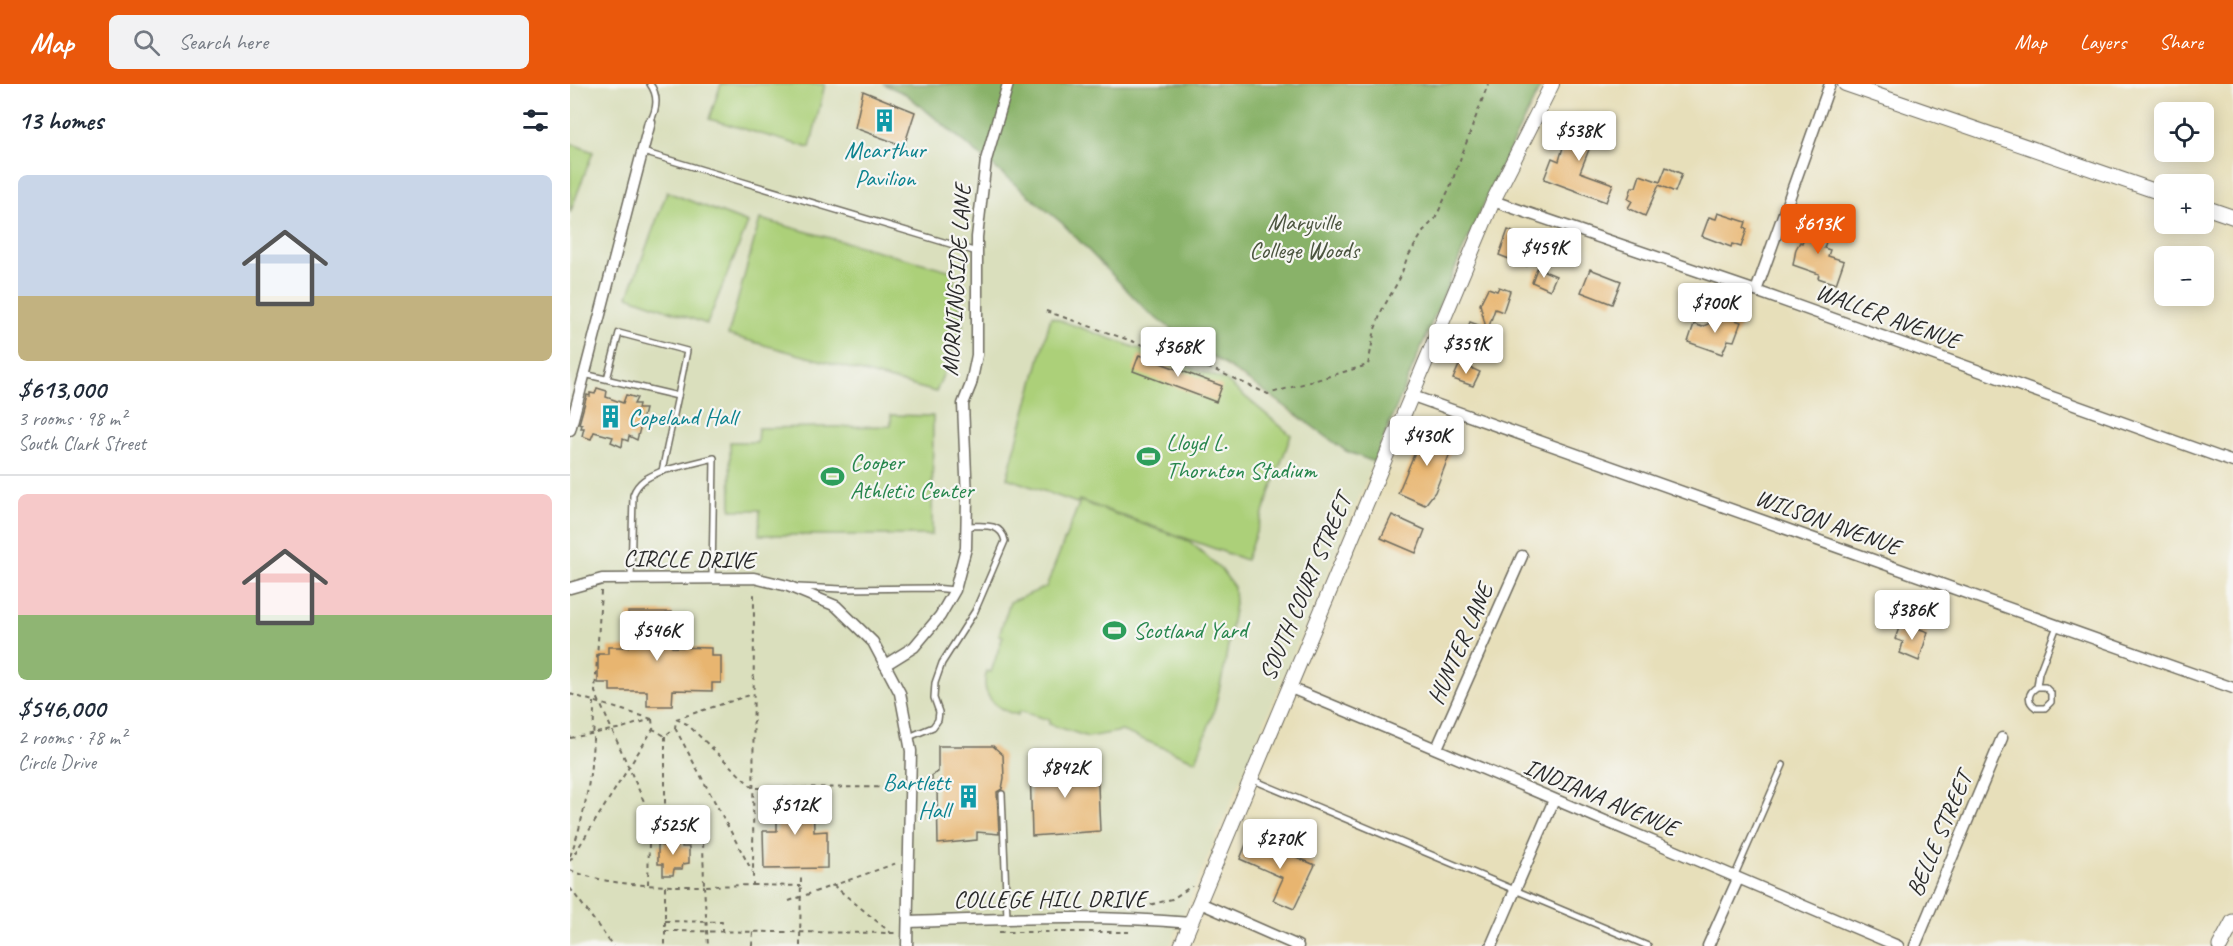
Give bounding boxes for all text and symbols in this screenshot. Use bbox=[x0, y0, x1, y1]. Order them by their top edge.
search box bbox=[109, 15, 529, 69]
text: Map bbox=[30, 25, 73, 60]
icon: search bbox=[130, 26, 163, 59]
text: Search here bbox=[178, 28, 268, 56]
text: Map bbox=[2014, 29, 2047, 55]
text: Layers bbox=[2080, 29, 2126, 55]
text: Share bbox=[2159, 29, 2203, 55]
map controls bbox=[2154, 102, 2214, 306]
button: locate bbox=[2154, 102, 2214, 162]
text: 13 homes bbox=[18, 104, 103, 137]
icon: filters bbox=[519, 104, 552, 137]
building icon: Mcarthur Pavilion bbox=[872, 107, 898, 133]
pin: $538K bbox=[1537, 111, 1621, 162]
text: $538K bbox=[1556, 118, 1602, 143]
place label: Mcarthur Pavilion bbox=[844, 135, 928, 193]
button: + bbox=[2154, 174, 2214, 234]
street label: MORNINGSIDE LANE bbox=[934, 180, 978, 377]
pin: $613K bbox=[1776, 204, 1860, 255]
park label: Maryville College Woods bbox=[1249, 207, 1361, 265]
text: $613K bbox=[1795, 211, 1841, 236]
icon: home bbox=[231, 214, 339, 322]
pin: $459K bbox=[1502, 228, 1586, 279]
text: $459K bbox=[1521, 235, 1567, 260]
button: − bbox=[2154, 246, 2214, 306]
street label: WALLER AVENUE bbox=[1812, 276, 1967, 357]
pin: $700K bbox=[1673, 283, 1757, 334]
text: $700K bbox=[1692, 290, 1738, 315]
pin: $359K bbox=[1424, 324, 1508, 375]
pin: $368K bbox=[1136, 327, 1220, 378]
text: $359K bbox=[1443, 331, 1489, 356]
text: $368K bbox=[1155, 334, 1201, 359]
text: $613,000 bbox=[18, 373, 106, 406]
place label: Copeland Hall bbox=[628, 402, 741, 432]
building icon: Copeland Hall bbox=[597, 404, 623, 430]
text: 3 rooms · 98 m² bbox=[18, 406, 126, 431]
pin: $430K bbox=[1385, 416, 1469, 467]
text: $430K bbox=[1404, 423, 1450, 448]
place label: Lloyd L. Thornton Stadium bbox=[1166, 427, 1318, 485]
text: South Clark Street bbox=[18, 431, 146, 456]
sports icon: Lloyd L. Thornton Stadium bbox=[1135, 443, 1161, 469]
place label: Cooper Athletic Center bbox=[850, 447, 976, 505]
sports icon: Cooper Athletic Center bbox=[819, 463, 845, 489]
street label: WILSON AVENUE bbox=[1751, 482, 1907, 563]
street label: SOUTH COURT STREET bbox=[1252, 484, 1360, 685]
icon: home bbox=[231, 533, 339, 641]
street label: CIRCLE DRIVE bbox=[623, 543, 758, 575]
street label: HUNTER LANE bbox=[1420, 576, 1501, 709]
pin: $386K bbox=[1870, 590, 1954, 641]
text: $386K bbox=[1889, 597, 1935, 622]
pin: $546K bbox=[615, 611, 699, 662]
place label: Scotland Yard bbox=[1133, 615, 1251, 645]
sports icon: Scotland Yard bbox=[1102, 617, 1128, 643]
text: $546K bbox=[634, 618, 680, 643]
text: $546,000 bbox=[18, 692, 105, 725]
text: 2 rooms · 78 m² bbox=[18, 725, 126, 750]
pin: $842K bbox=[1023, 748, 1107, 799]
text: Circle Drive bbox=[18, 750, 96, 775]
street label: INDIANA AVENUE bbox=[1519, 751, 1685, 844]
text: $842K bbox=[1042, 755, 1088, 780]
street label: BELLE STREET bbox=[1899, 763, 1981, 901]
place label: Bartlett Hall bbox=[883, 767, 954, 825]
building icon: Bartlett Hall bbox=[955, 783, 981, 809]
pin: $512K bbox=[753, 785, 837, 836]
text: $512K bbox=[772, 792, 818, 817]
pin: $525K bbox=[631, 805, 715, 856]
text: $525K bbox=[650, 812, 696, 837]
pin: $270K bbox=[1238, 819, 1322, 870]
text: $270K bbox=[1257, 826, 1303, 851]
street label: COLLEGE HILL DRIVE bbox=[954, 884, 1149, 914]

